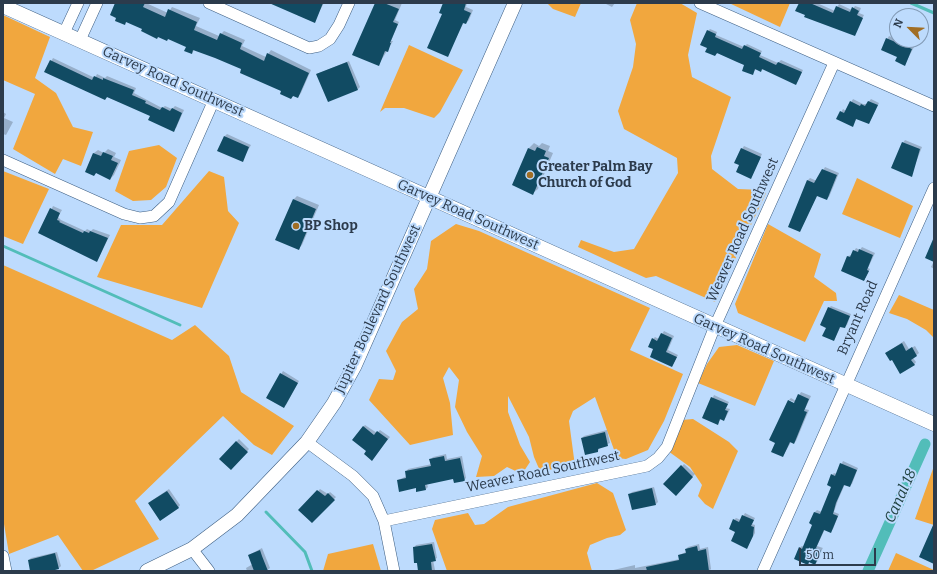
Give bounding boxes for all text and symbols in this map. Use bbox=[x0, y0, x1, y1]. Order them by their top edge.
north arrow bbox=[889, 8, 929, 48]
text: N bbox=[891, 17, 906, 30]
street label: Garvey Road Southwest bbox=[100, 43, 246, 121]
street label: Weaver Road Southwest bbox=[704, 155, 782, 305]
place label: Greater Palm Bay Church of God bbox=[538, 159, 652, 192]
marker: Greater Palm Bay Church of God bbox=[525, 170, 535, 180]
street label: Garvey Road Southwest bbox=[395, 176, 541, 254]
place label: BP Shop bbox=[304, 218, 358, 234]
marker: BP Shop bbox=[291, 221, 301, 231]
street label: Jupiter Boulevard Southwest bbox=[331, 222, 425, 396]
street label: Bryant Road bbox=[834, 278, 882, 358]
street label: Garvey Road Southwest bbox=[691, 310, 837, 388]
street label: Weaver Road Southwest bbox=[465, 448, 621, 496]
water label: Canal 18 bbox=[881, 466, 921, 526]
scale bar bbox=[801, 540, 878, 566]
text: 50 m bbox=[806, 548, 834, 562]

